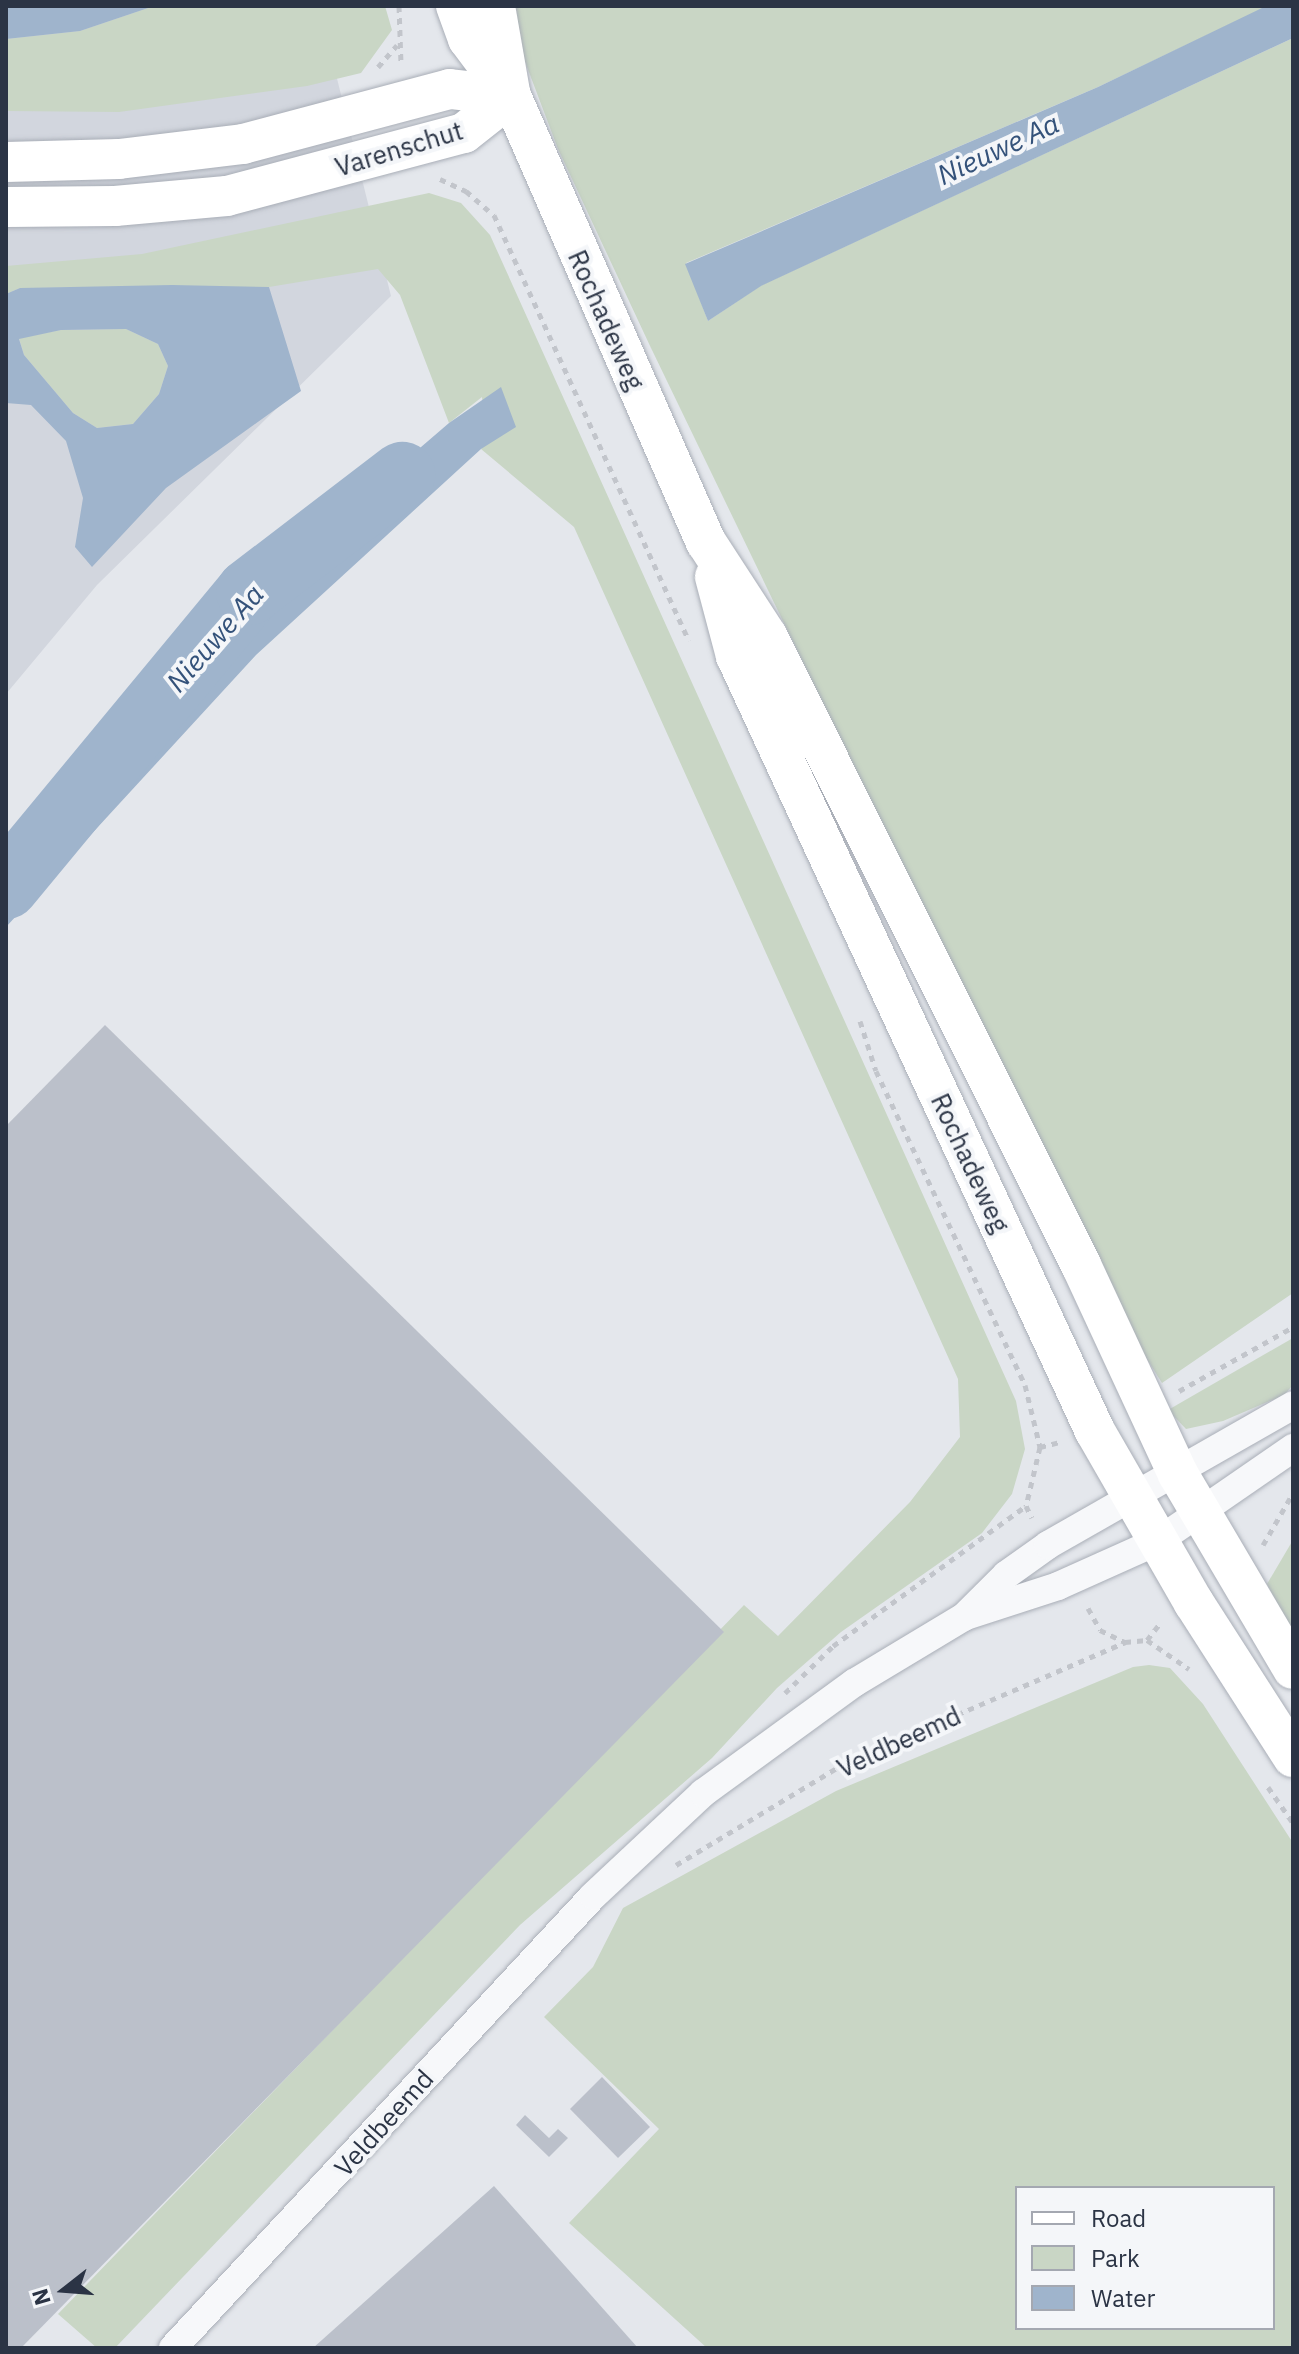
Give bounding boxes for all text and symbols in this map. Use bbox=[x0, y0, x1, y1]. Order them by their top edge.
water label: Nieuwe Aa bbox=[932, 106, 1064, 192]
street label: Varenschut bbox=[331, 115, 467, 183]
street label: Rochadeweg bbox=[561, 245, 651, 395]
water label: Nieuwe Aa bbox=[159, 578, 271, 698]
street label: Rochadeweg bbox=[924, 1089, 1016, 1237]
street label: Veldbeemd bbox=[832, 1700, 966, 1784]
street label: Veldbeemd bbox=[328, 2063, 440, 2183]
legend bbox=[1015, 2186, 1275, 2330]
text: Road bbox=[1091, 2202, 1146, 2234]
text: Park bbox=[1091, 2242, 1140, 2274]
north arrow bbox=[24, 2250, 104, 2330]
text: Water bbox=[1091, 2282, 1155, 2314]
text: N bbox=[24, 2285, 57, 2309]

